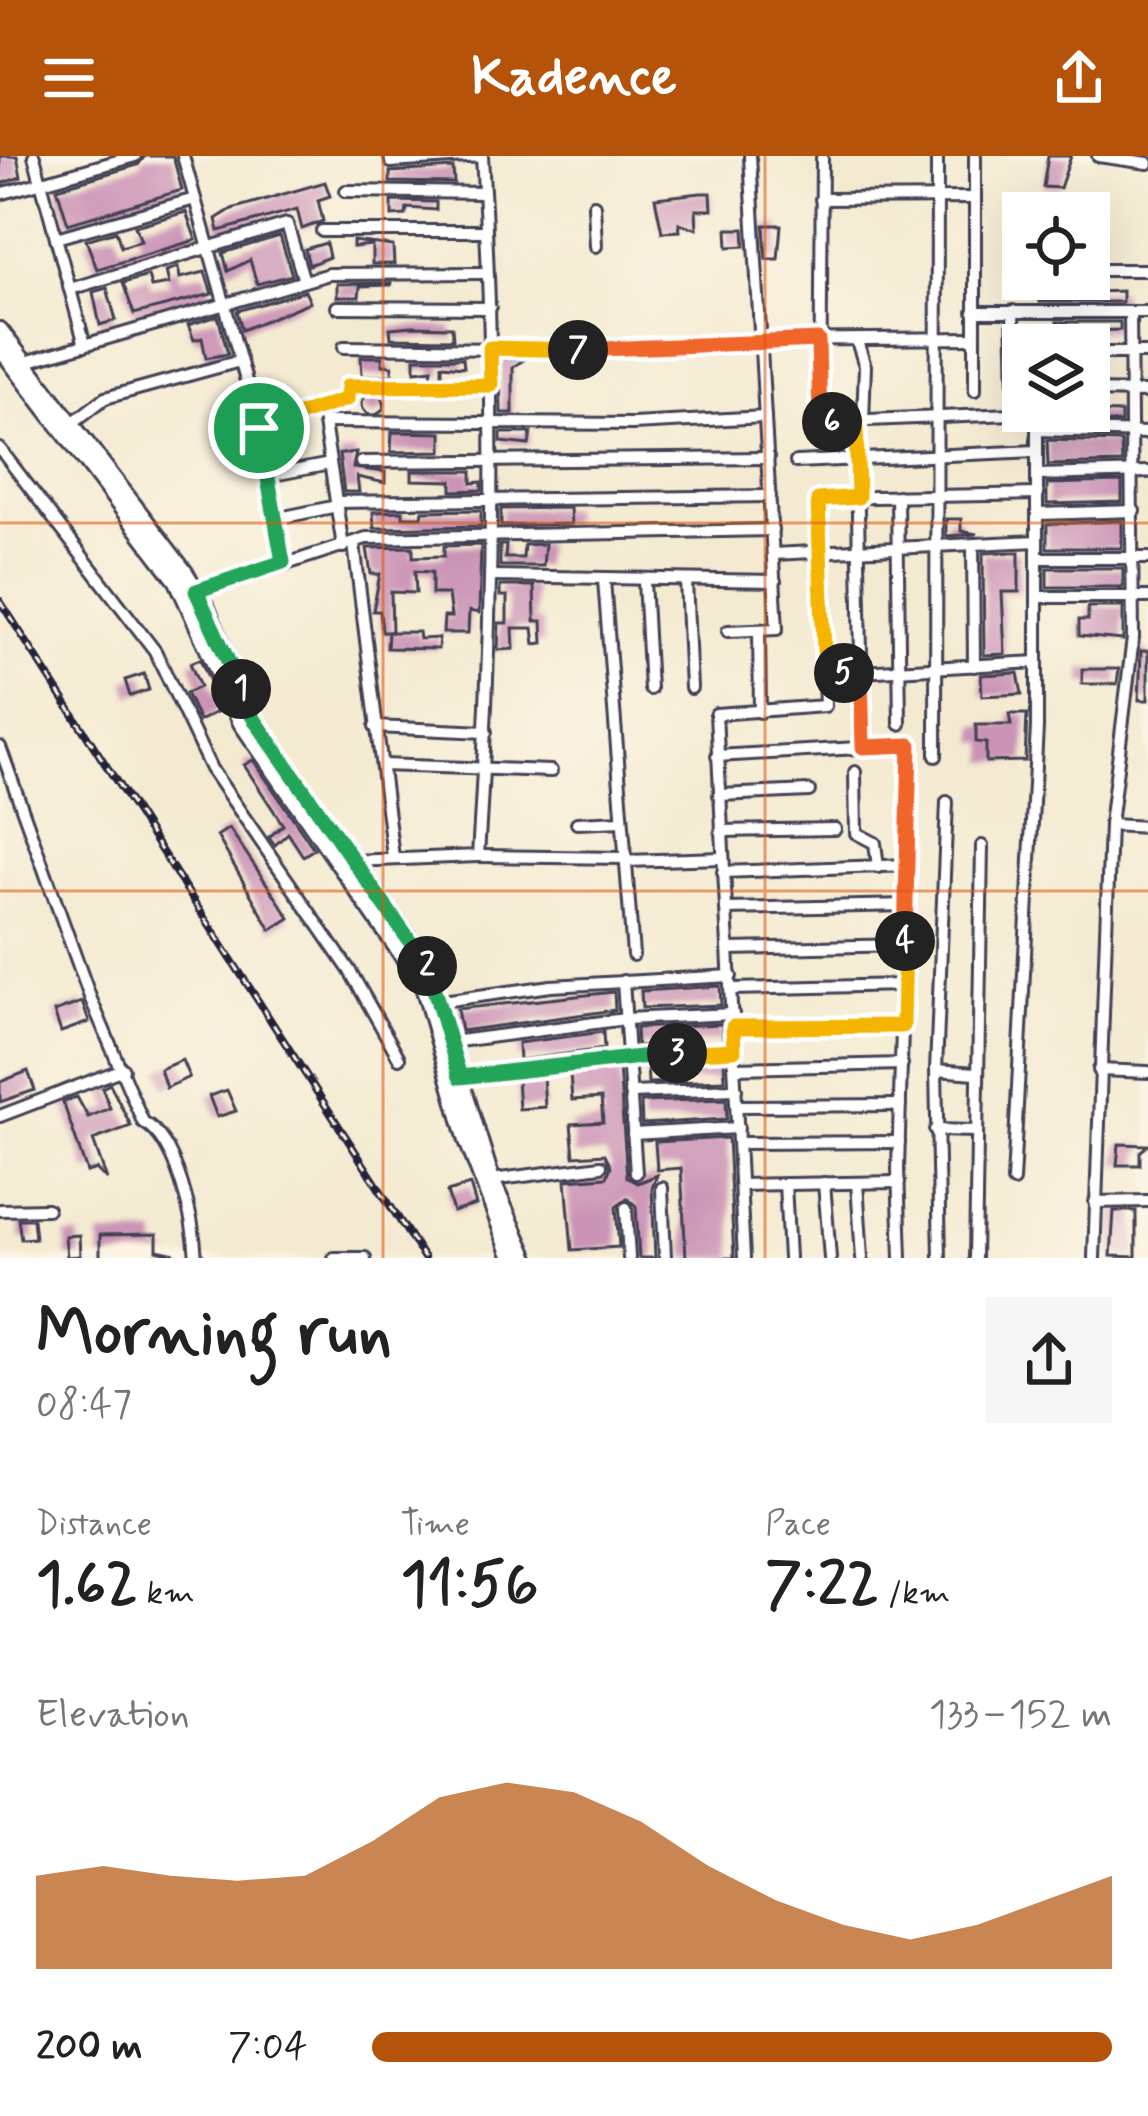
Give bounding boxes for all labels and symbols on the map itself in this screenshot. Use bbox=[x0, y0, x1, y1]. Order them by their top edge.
pin: 7 bbox=[548, 320, 608, 380]
pin bbox=[208, 377, 310, 479]
pin: 6 bbox=[802, 392, 862, 452]
pin: 5 bbox=[814, 643, 874, 703]
pin: 1 bbox=[211, 659, 271, 719]
pin: 4 bbox=[875, 911, 935, 971]
pin: 2 bbox=[397, 936, 457, 996]
pin: 3 bbox=[647, 1023, 707, 1083]

